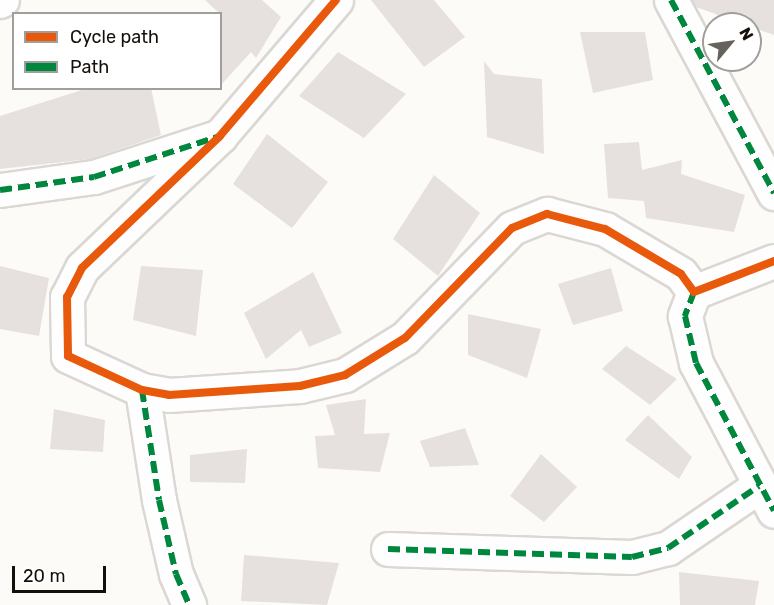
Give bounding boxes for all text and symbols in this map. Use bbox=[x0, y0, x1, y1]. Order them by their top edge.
legend bbox=[12, 12, 222, 90]
north arrow bbox=[702, 12, 762, 72]
text: N bbox=[735, 24, 758, 44]
text: Cycle path bbox=[70, 26, 159, 48]
text: Path bbox=[70, 56, 109, 78]
scale bar bbox=[15, 554, 110, 592]
text: 20 m bbox=[23, 565, 65, 587]

